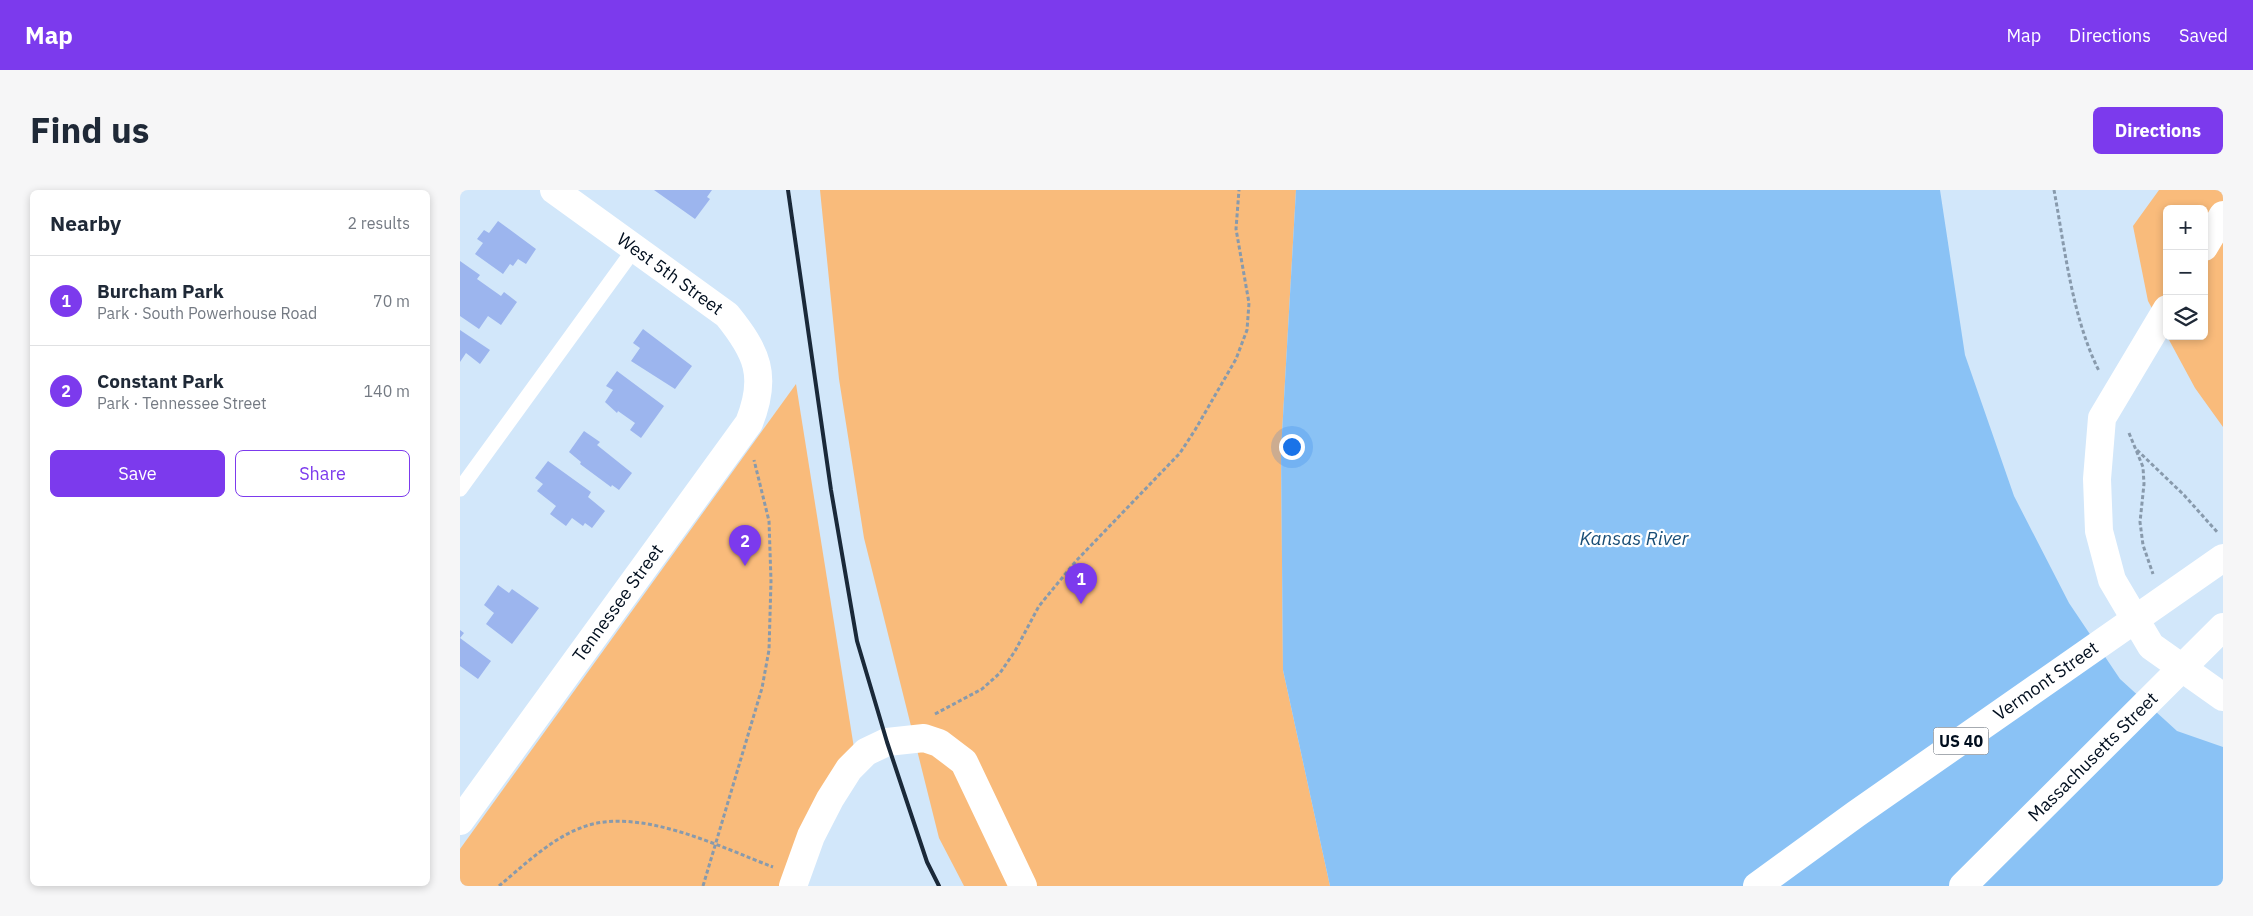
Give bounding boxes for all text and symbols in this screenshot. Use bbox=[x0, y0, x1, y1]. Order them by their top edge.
text: Map bbox=[25, 19, 73, 51]
text: Map bbox=[2006, 24, 2041, 47]
text: Directions bbox=[2069, 24, 2151, 47]
text: Saved bbox=[2179, 24, 2228, 47]
text: Find us bbox=[30, 107, 149, 153]
button: Directions bbox=[2093, 107, 2223, 154]
map controls bbox=[2163, 205, 2208, 340]
button: + bbox=[2163, 205, 2208, 250]
text: Nearby bbox=[50, 209, 121, 237]
text: 2 results bbox=[347, 213, 410, 233]
street label: West 5th Street bbox=[613, 227, 728, 320]
button: − bbox=[2163, 250, 2208, 295]
text: Burcham Park bbox=[97, 279, 224, 303]
text: 1 bbox=[61, 291, 71, 311]
text: 70 m bbox=[373, 291, 410, 311]
button: layers bbox=[2163, 295, 2208, 340]
text: Park · South Powerhouse Road bbox=[97, 303, 317, 323]
text: Constant Park bbox=[97, 369, 224, 393]
text: 2 bbox=[61, 381, 71, 401]
text: 140 m bbox=[363, 381, 410, 401]
text: Park · Tennessee Street bbox=[97, 393, 267, 413]
your location bbox=[1279, 434, 1305, 460]
button: Save bbox=[50, 450, 225, 497]
button: Share bbox=[235, 450, 410, 497]
pin: 2 bbox=[729, 525, 761, 566]
water label: Kansas River bbox=[1580, 526, 1689, 550]
street label: Tennessee Street bbox=[567, 539, 668, 666]
pin: 1 bbox=[1065, 563, 1097, 604]
street label: Vermont Street bbox=[1989, 636, 2103, 725]
street label: Massachusetts Street bbox=[2023, 687, 2162, 826]
road number: US 40 bbox=[1934, 728, 1988, 754]

